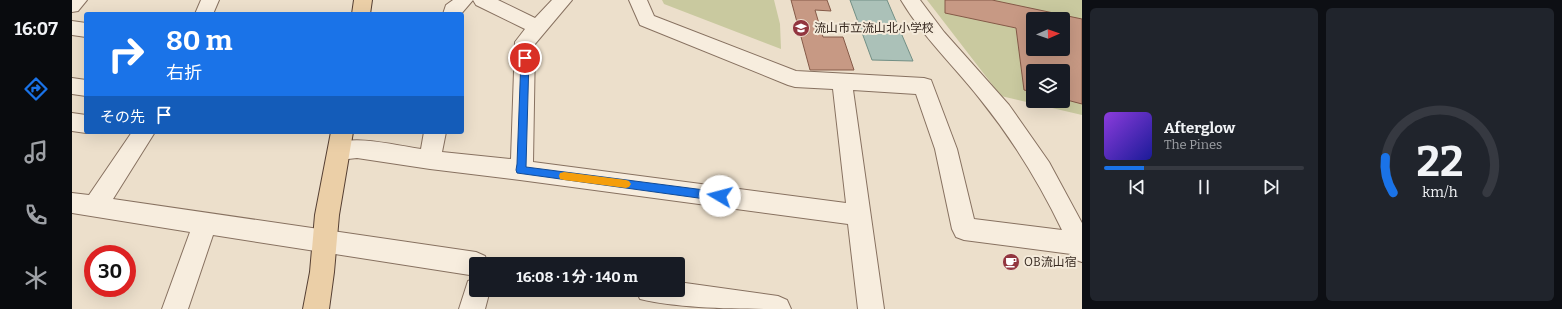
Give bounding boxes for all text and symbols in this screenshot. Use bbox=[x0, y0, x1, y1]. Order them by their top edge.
north arrow bbox=[1026, 12, 1070, 56]
map controls bbox=[1026, 12, 1070, 108]
text: 16:07 bbox=[14, 18, 58, 40]
school or university icon: 流山市立流山北小学校 bbox=[791, 18, 811, 38]
place label: 流山市立流山北小学校 bbox=[814, 21, 934, 35]
text: 80 m bbox=[166, 24, 232, 57]
icon: right bbox=[100, 28, 152, 80]
pin bbox=[508, 41, 542, 75]
icon: arrive bbox=[514, 47, 536, 69]
text: 右折 bbox=[166, 62, 202, 84]
button: layers bbox=[1026, 64, 1070, 108]
icon: directions bbox=[22, 75, 50, 103]
icon: arrive bbox=[153, 104, 175, 126]
text: その先 bbox=[100, 108, 145, 126]
text: Afterglow bbox=[1164, 119, 1235, 137]
text: 22 bbox=[1417, 136, 1463, 186]
text: The Pines bbox=[1164, 137, 1222, 152]
icon: music bbox=[22, 138, 50, 166]
position arrow bbox=[699, 175, 741, 217]
icon: previous bbox=[1126, 176, 1148, 198]
icon: pause bbox=[1193, 176, 1215, 198]
icon: next bbox=[1260, 176, 1282, 198]
text: km/h bbox=[1422, 183, 1458, 200]
icon: phone bbox=[22, 201, 50, 229]
speed limit sign: 30 bbox=[84, 245, 136, 297]
cafe icon: OB流山宿 bbox=[1001, 252, 1021, 272]
place label: OB流山宿 bbox=[1024, 255, 1077, 269]
icon: climate bbox=[22, 264, 50, 292]
text: 16:08 · 1 分 · 140 m bbox=[516, 268, 638, 286]

